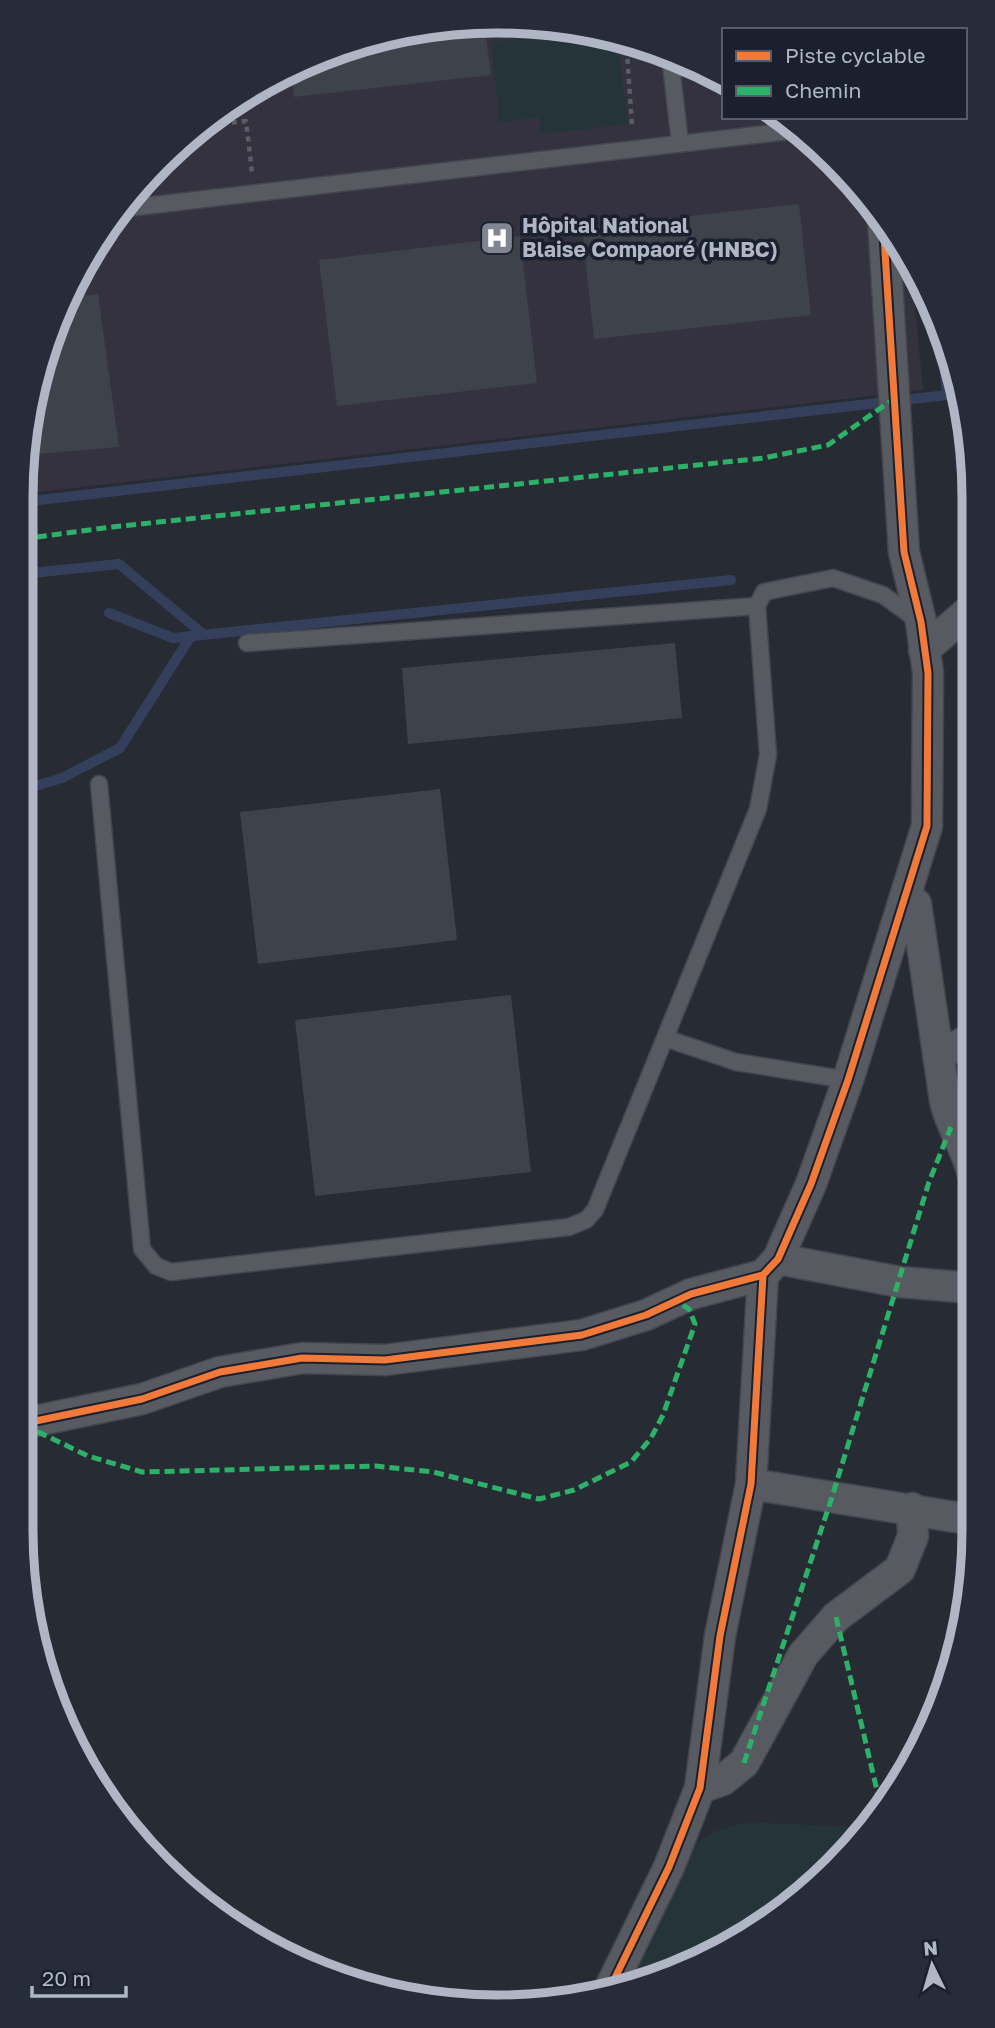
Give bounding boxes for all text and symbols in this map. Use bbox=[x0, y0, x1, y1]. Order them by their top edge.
legend bbox=[722, 28, 967, 119]
text: Piste cyclable bbox=[785, 42, 925, 68]
text: Chemin bbox=[785, 77, 862, 103]
place label: Hôpital National Blaise Compaoré (HNBC) bbox=[522, 212, 778, 262]
hospital icon: Hôpital National Blaise Compaoré (HNBC) bbox=[478, 219, 516, 257]
north arrow bbox=[897, 1930, 967, 2000]
text: N bbox=[922, 1935, 939, 1960]
scale bar bbox=[32, 1954, 126, 1998]
text: 20 m bbox=[42, 1965, 91, 1991]

